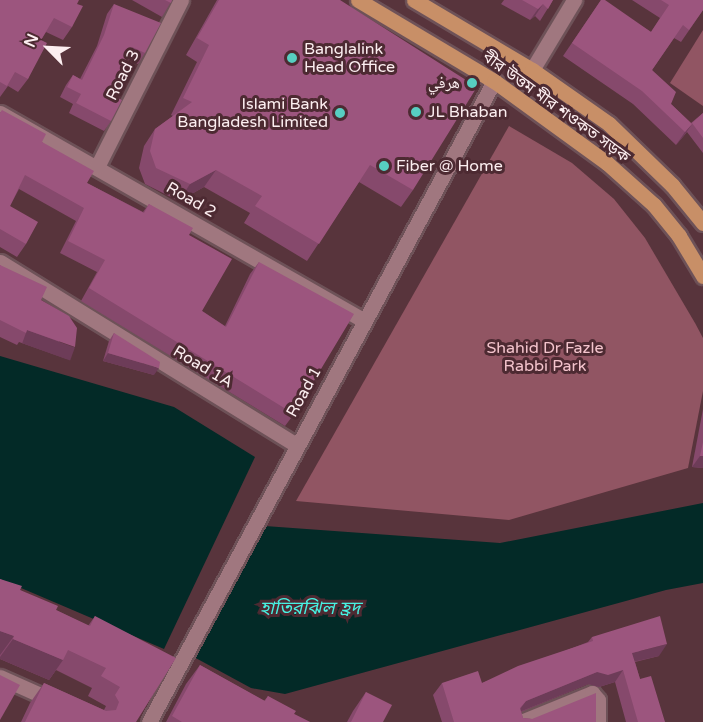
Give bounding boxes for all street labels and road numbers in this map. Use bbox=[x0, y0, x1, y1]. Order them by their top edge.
street label: Road 3 bbox=[102, 46, 144, 104]
street label: বীর উত্তম মীর শওকত সড়ক bbox=[479, 47, 633, 167]
street label: Road 2 bbox=[163, 178, 219, 222]
street label: Road 1A bbox=[170, 342, 236, 392]
street label: Road 1 bbox=[282, 364, 326, 420]

